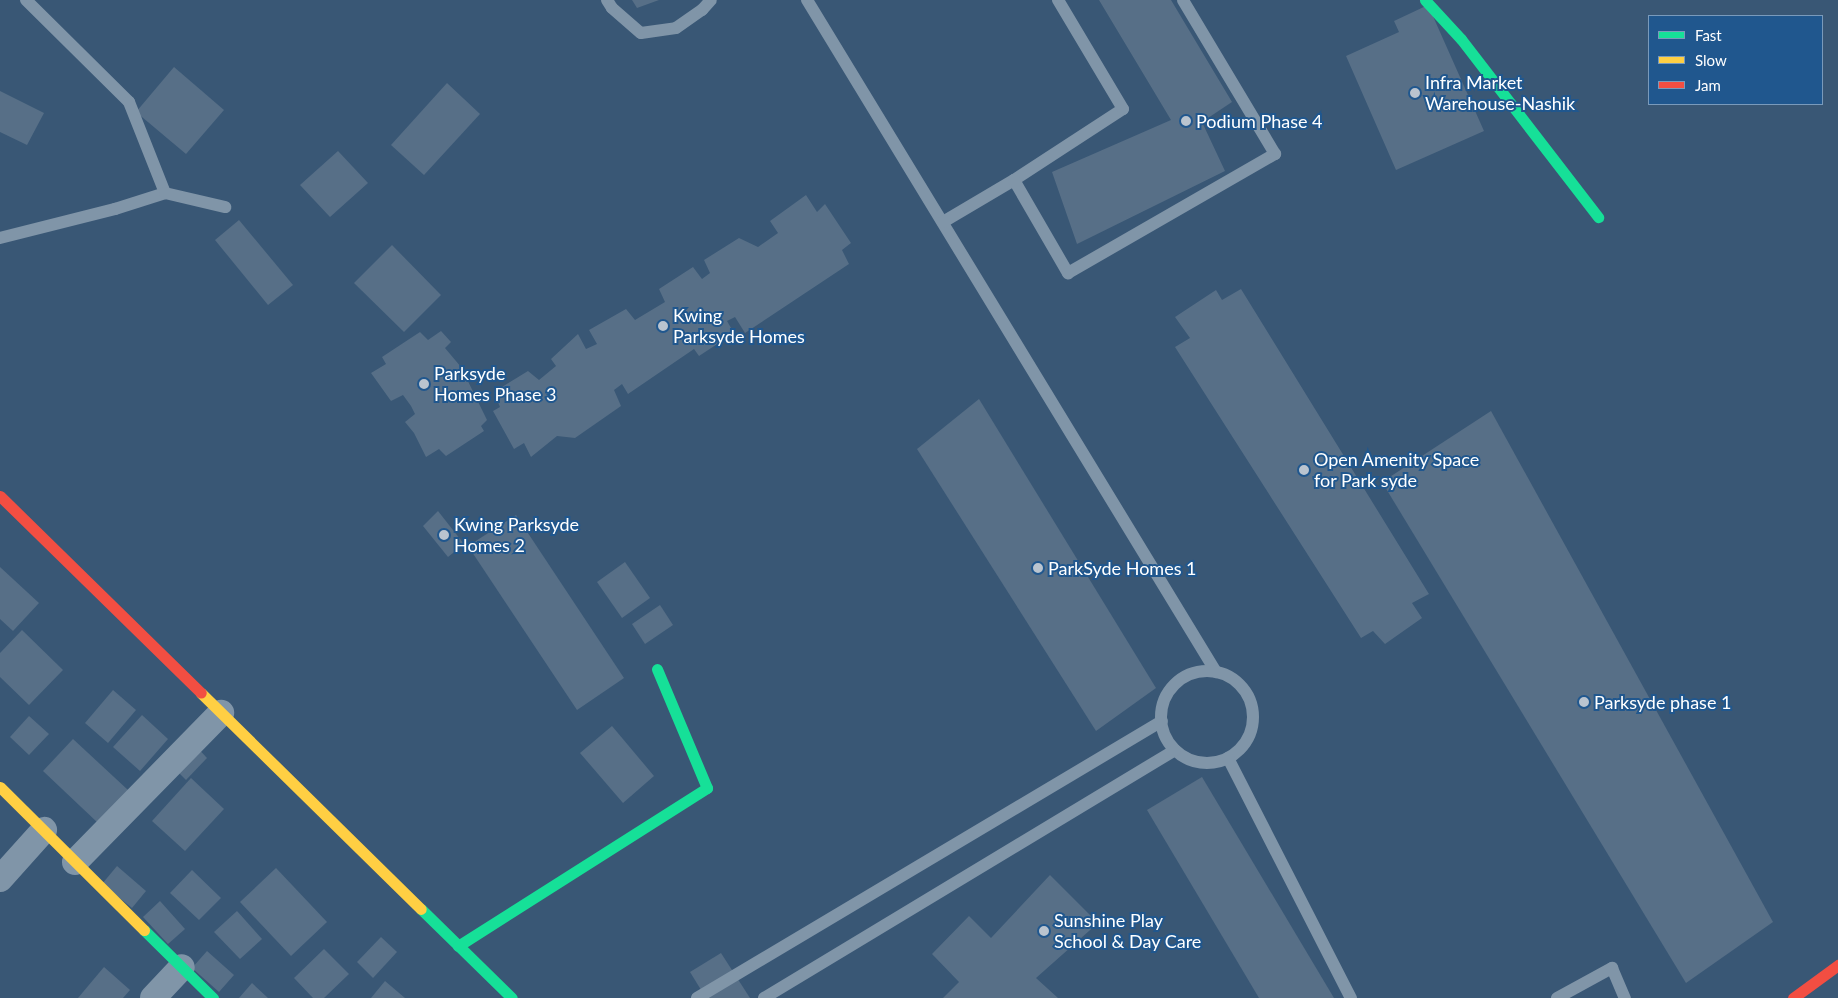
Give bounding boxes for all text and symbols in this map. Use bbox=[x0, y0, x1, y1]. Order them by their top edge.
legend bbox=[1648, 15, 1823, 105]
text: Fast bbox=[1695, 26, 1722, 44]
text: Slow bbox=[1695, 51, 1727, 69]
place label: Infra Market Warehouse-Nashik bbox=[1425, 72, 1575, 115]
text: Jam bbox=[1695, 76, 1721, 94]
marker: Infra Market Warehouse-Nashik bbox=[1409, 87, 1421, 99]
place label: Podium Phase 4 bbox=[1196, 110, 1322, 132]
marker: Podium Phase 4 bbox=[1180, 115, 1192, 127]
place label: Kwing Parksyde Homes bbox=[673, 305, 805, 348]
marker: Kwing Parksyde Homes bbox=[657, 320, 669, 332]
place label: Parksyde Homes Phase 3 bbox=[434, 363, 556, 406]
marker: Parksyde Homes Phase 3 bbox=[418, 378, 430, 390]
place label: Open Amenity Space for Park syde bbox=[1314, 449, 1480, 492]
marker: Open Amenity Space for Park syde bbox=[1298, 464, 1310, 476]
place label: Kwing Parksyde Homes 2 bbox=[454, 514, 579, 556]
marker: Kwing Parksyde Homes 2 bbox=[438, 529, 450, 541]
place label: ParkSyde Homes 1 bbox=[1048, 557, 1196, 579]
marker: ParkSyde Homes 1 bbox=[1032, 562, 1044, 574]
place label: Parksyde phase 1 bbox=[1594, 691, 1731, 713]
marker: Parksyde phase 1 bbox=[1578, 696, 1590, 708]
place label: Sunshine Play School & Day Care bbox=[1054, 910, 1202, 952]
marker: Sunshine Play School & Day Care bbox=[1038, 925, 1050, 937]

